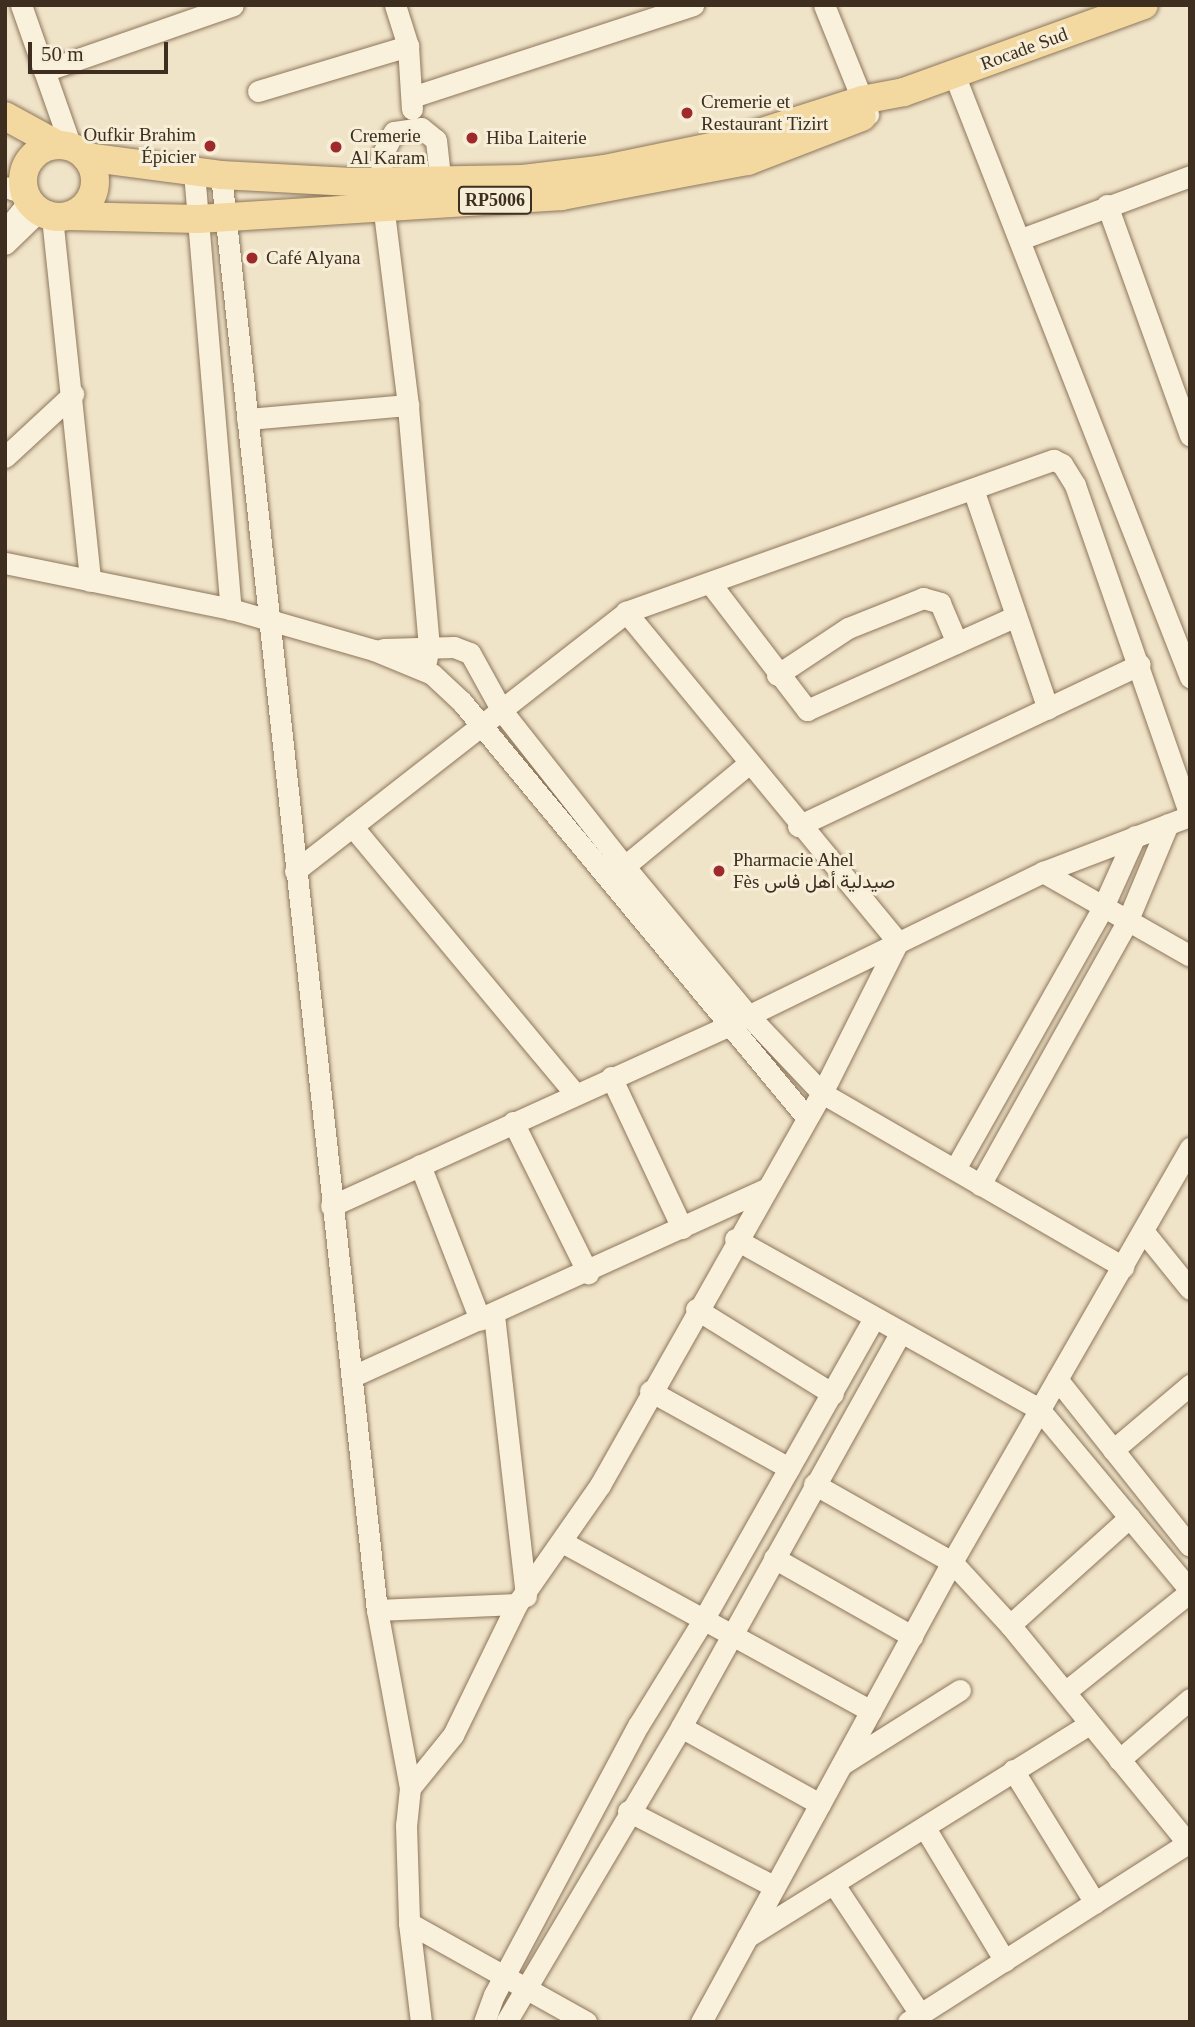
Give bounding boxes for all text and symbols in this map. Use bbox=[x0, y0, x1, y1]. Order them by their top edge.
street label: Rocade Sud bbox=[977, 23, 1071, 75]
scale bar bbox=[32, 28, 172, 72]
text: 50 m bbox=[41, 42, 84, 66]
place label: Cremerie et Restaurant Tizirt bbox=[701, 91, 829, 135]
marker: Cremerie et Restaurant Tizirt bbox=[679, 105, 695, 121]
place label: Oufkir Brahim Épicier bbox=[84, 124, 196, 168]
place label: Cremerie Al Karam bbox=[350, 125, 425, 169]
place label: Hiba Laiterie bbox=[486, 127, 587, 149]
marker: Hiba Laiterie bbox=[464, 130, 480, 146]
marker: Oufkir Brahim Épicier bbox=[202, 138, 218, 154]
marker: Cremerie Al Karam bbox=[328, 139, 344, 155]
road number: RP5006 bbox=[456, 186, 534, 215]
place label: Café Alyana bbox=[266, 247, 361, 269]
marker: Café Alyana bbox=[244, 250, 260, 266]
place label: Pharmacie Ahel Fès صيدلية أهل فاس bbox=[733, 849, 895, 893]
marker: Pharmacie Ahel Fès صيدلية أهل فاس bbox=[711, 863, 727, 879]

